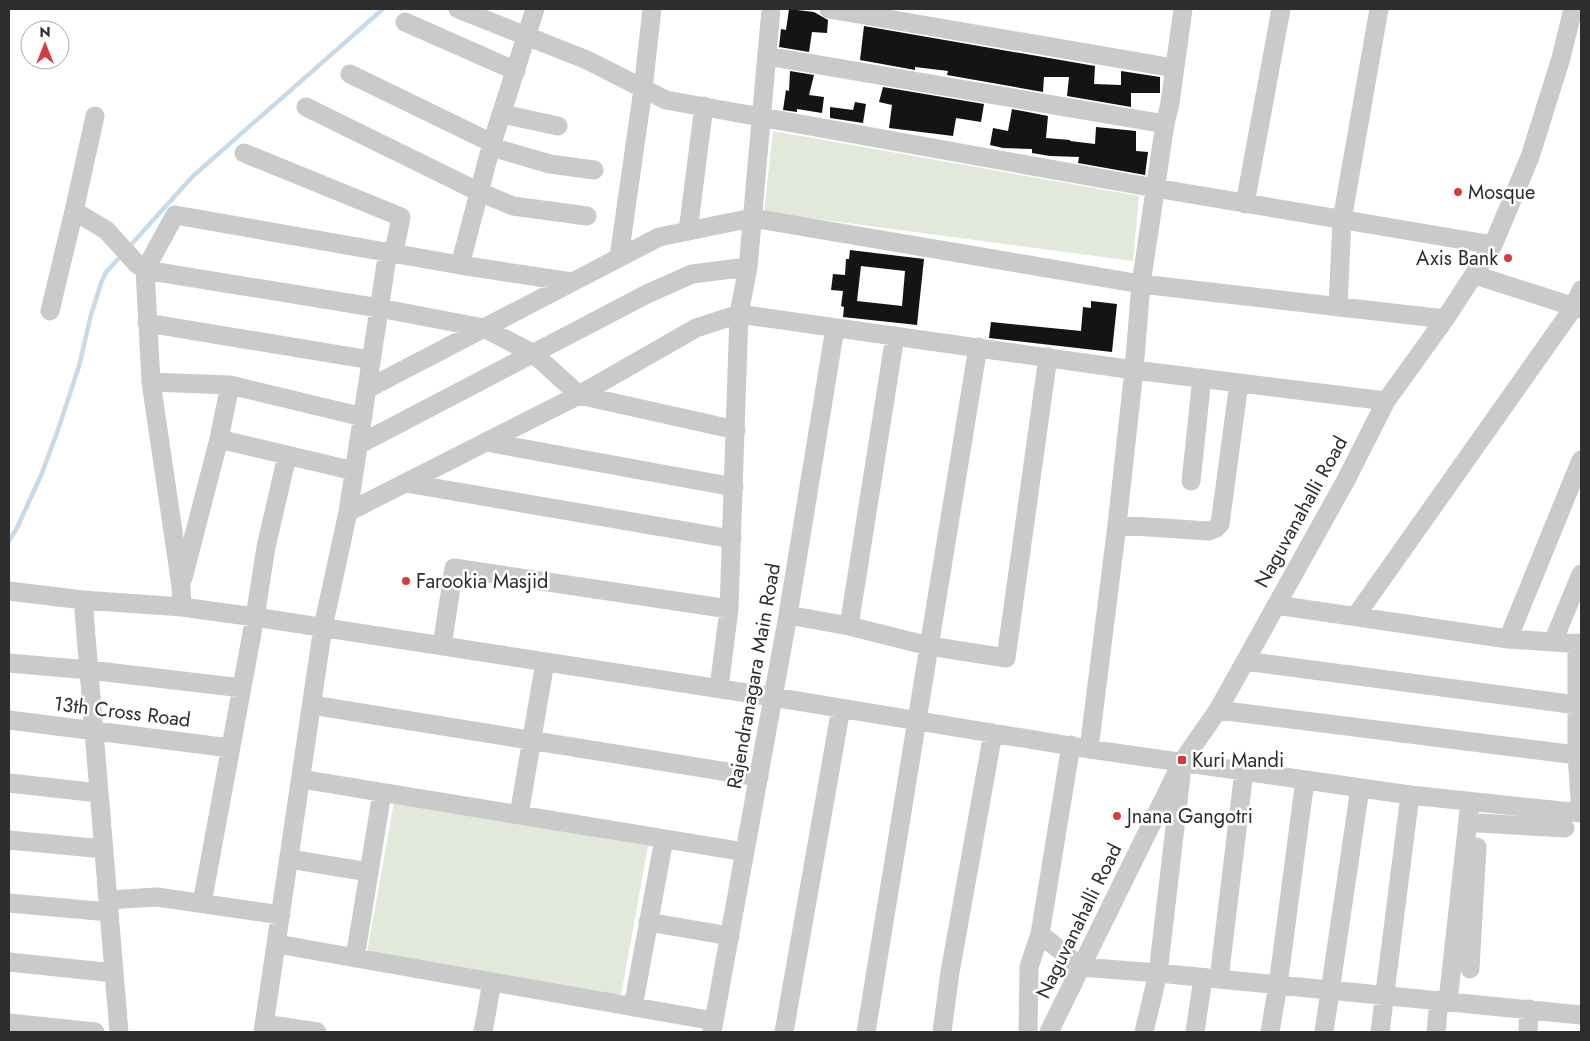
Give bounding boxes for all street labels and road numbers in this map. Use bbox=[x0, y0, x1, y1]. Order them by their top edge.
street label: Naguvanahalli Road bbox=[1247, 431, 1355, 593]
street label: Rajendranagara Main Road bbox=[720, 561, 788, 791]
street label: 13th Cross Road bbox=[52, 689, 192, 735]
street label: Naguvanahalli Road bbox=[1029, 839, 1129, 1003]

